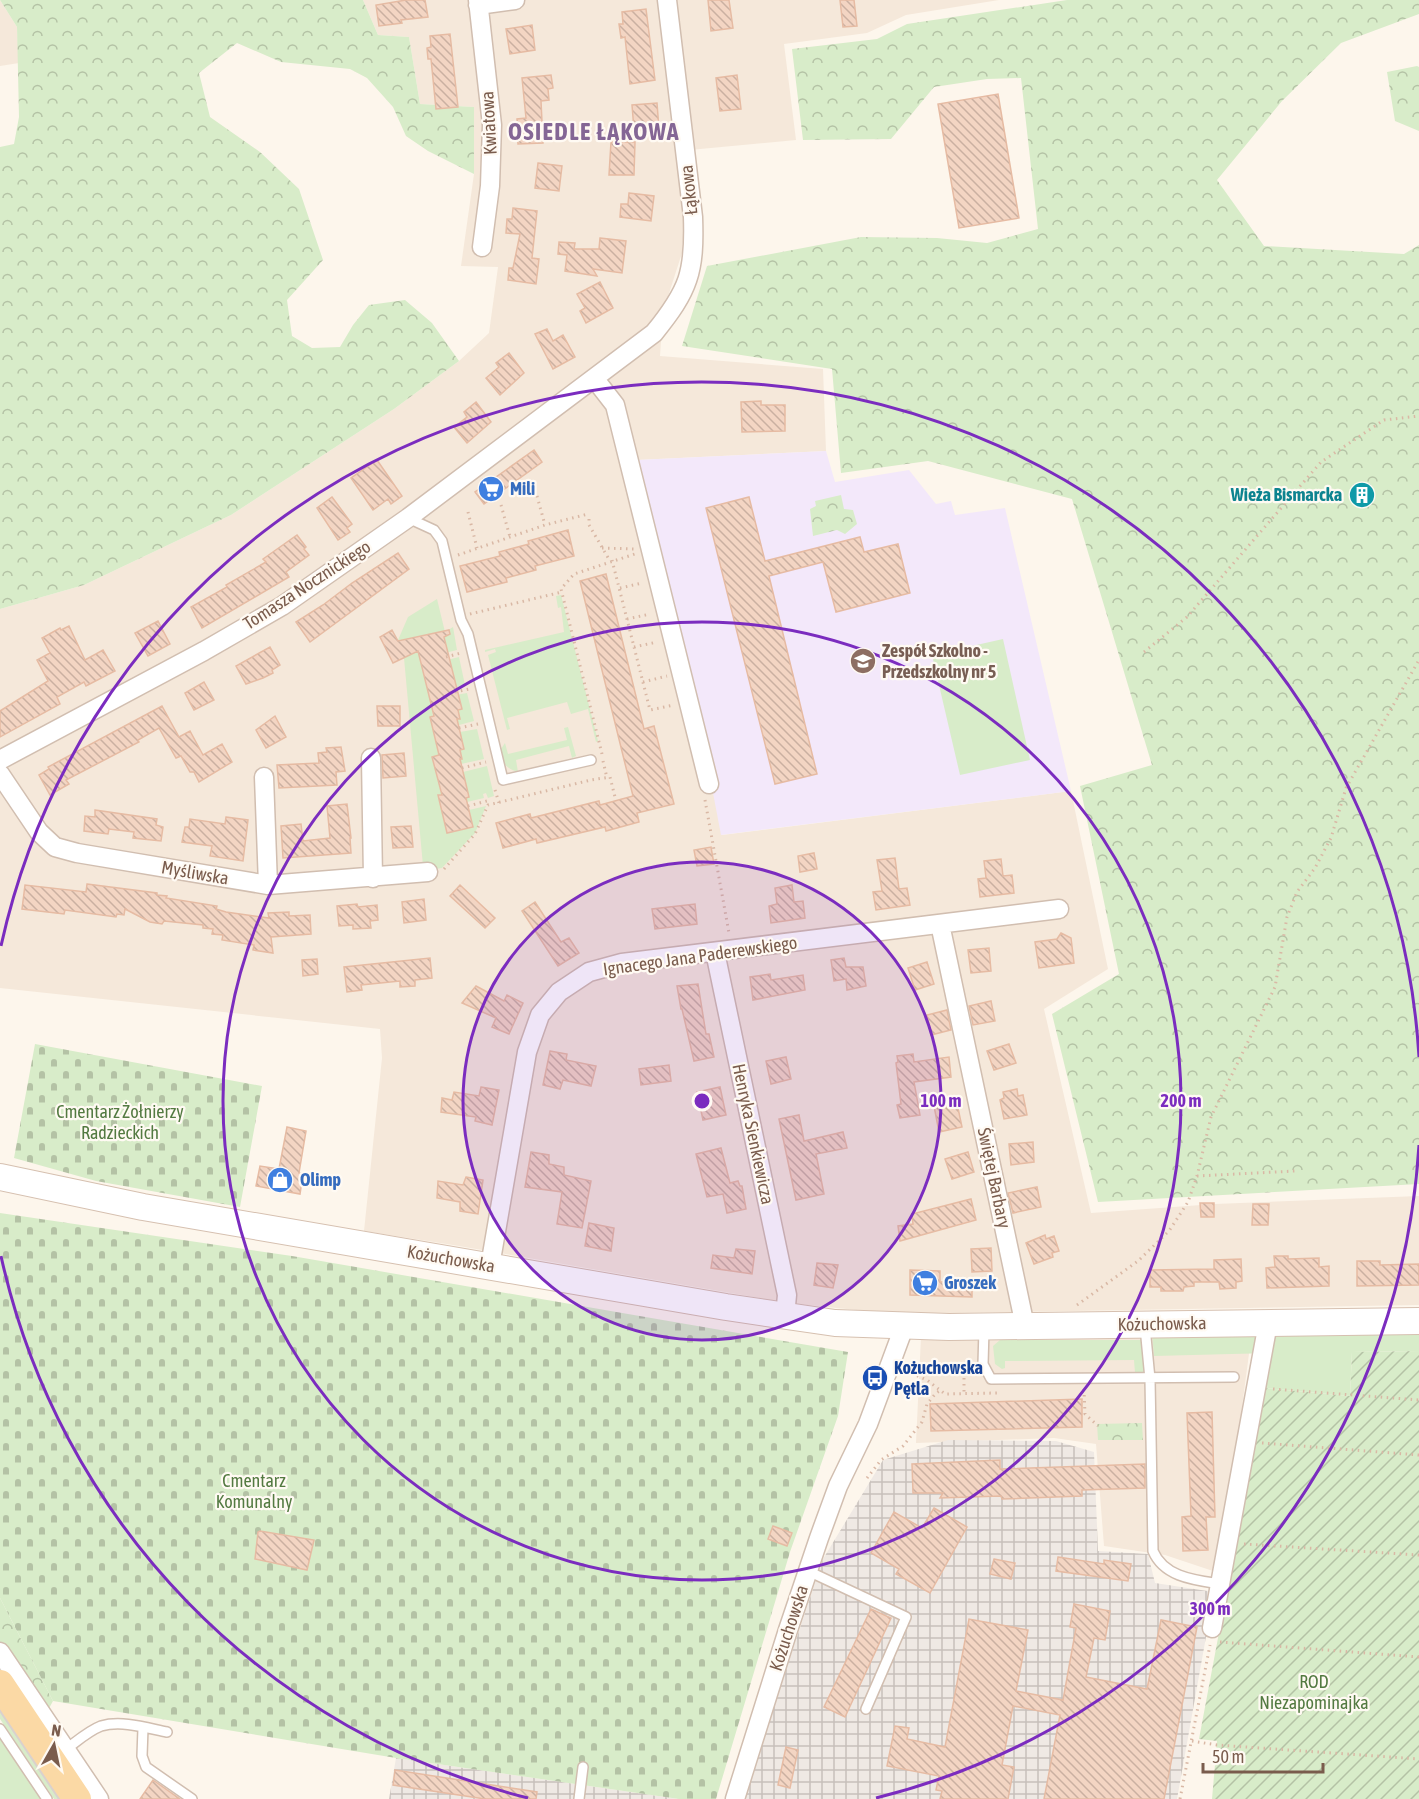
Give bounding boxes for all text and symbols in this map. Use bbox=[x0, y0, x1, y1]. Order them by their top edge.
street label: Kwiatowa bbox=[476, 91, 501, 155]
district label: OSIEDLE ŁĄKOWA bbox=[508, 118, 680, 145]
street label: Łąkowa bbox=[675, 164, 702, 216]
supermarket icon: Mili bbox=[476, 474, 506, 504]
place label: Mili bbox=[510, 478, 535, 499]
building icon: Wieża Bismarcka bbox=[1347, 480, 1377, 510]
place label: Wieża Bismarcka bbox=[1230, 484, 1342, 505]
street label: Tomasza Nocznickiego bbox=[239, 536, 374, 634]
place label: Zespół Szkolno - Przedszkolny nr 5 bbox=[882, 640, 996, 682]
school or university icon: Zespół Szkolno - Przedszkolny nr 5 bbox=[848, 646, 878, 676]
street label: Myśliwska bbox=[160, 856, 230, 889]
street label: Ignacego Jana Paderewskiego bbox=[602, 931, 798, 980]
street label: Henryka Sienkiewicza bbox=[728, 1062, 779, 1206]
text: 100 m bbox=[921, 1090, 961, 1111]
text: 200 m bbox=[1161, 1090, 1201, 1111]
centre of rings bbox=[692, 1091, 712, 1111]
park label: Cmentarz Żołnierzy Radzieckich bbox=[56, 1101, 184, 1143]
street label: Świętej Barbary bbox=[974, 1126, 1015, 1230]
shop icon: Olimp bbox=[265, 1165, 295, 1195]
place label: Olimp bbox=[300, 1169, 341, 1190]
street label: Kożuchowska bbox=[405, 1240, 497, 1277]
supermarket icon: Groszek bbox=[910, 1268, 940, 1298]
place label: Groszek bbox=[944, 1272, 997, 1293]
street label: Kożuchowska bbox=[1117, 1312, 1207, 1335]
place label: Kożuchowska Pętla bbox=[894, 1357, 983, 1399]
bus stop icon: Kożuchowska Pętla bbox=[860, 1363, 890, 1393]
park label: Cmentarz Komunalny bbox=[216, 1470, 292, 1512]
street label: Kożuchowska bbox=[765, 1582, 812, 1673]
text: 300 m bbox=[1190, 1598, 1230, 1619]
park label: ROD Niezapominajka bbox=[1259, 1671, 1369, 1713]
north arrow bbox=[24, 1715, 84, 1775]
text: N bbox=[50, 1721, 62, 1740]
scale bar bbox=[1203, 1736, 1323, 1774]
text: 50 m bbox=[1212, 1746, 1244, 1767]

